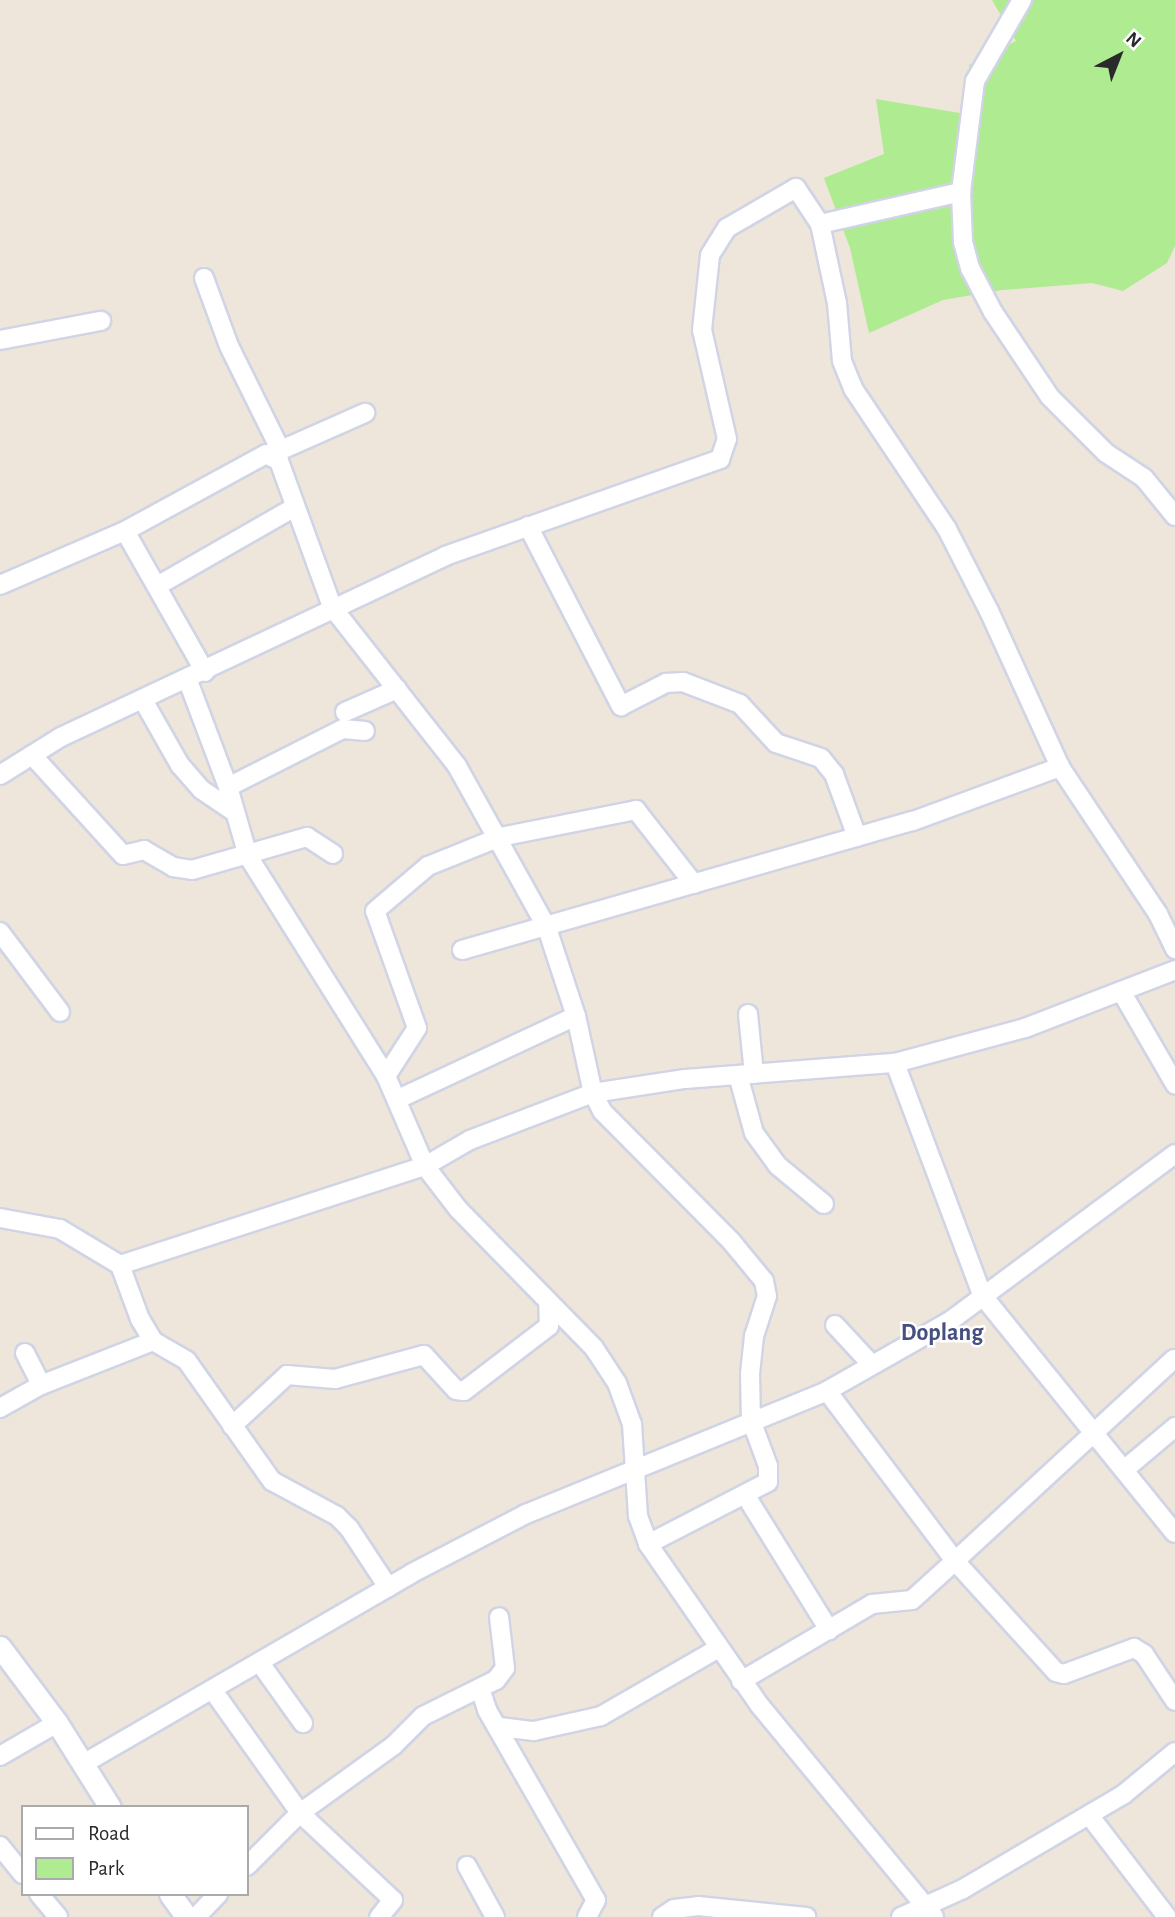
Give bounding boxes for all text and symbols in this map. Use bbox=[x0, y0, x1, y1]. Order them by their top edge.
north arrow bbox=[1084, 21, 1154, 91]
text: N bbox=[1122, 29, 1145, 52]
district label: Doplang bbox=[901, 1320, 983, 1348]
legend bbox=[21, 1805, 248, 1896]
text: Road bbox=[88, 1823, 130, 1844]
text: Park bbox=[88, 1858, 124, 1879]

